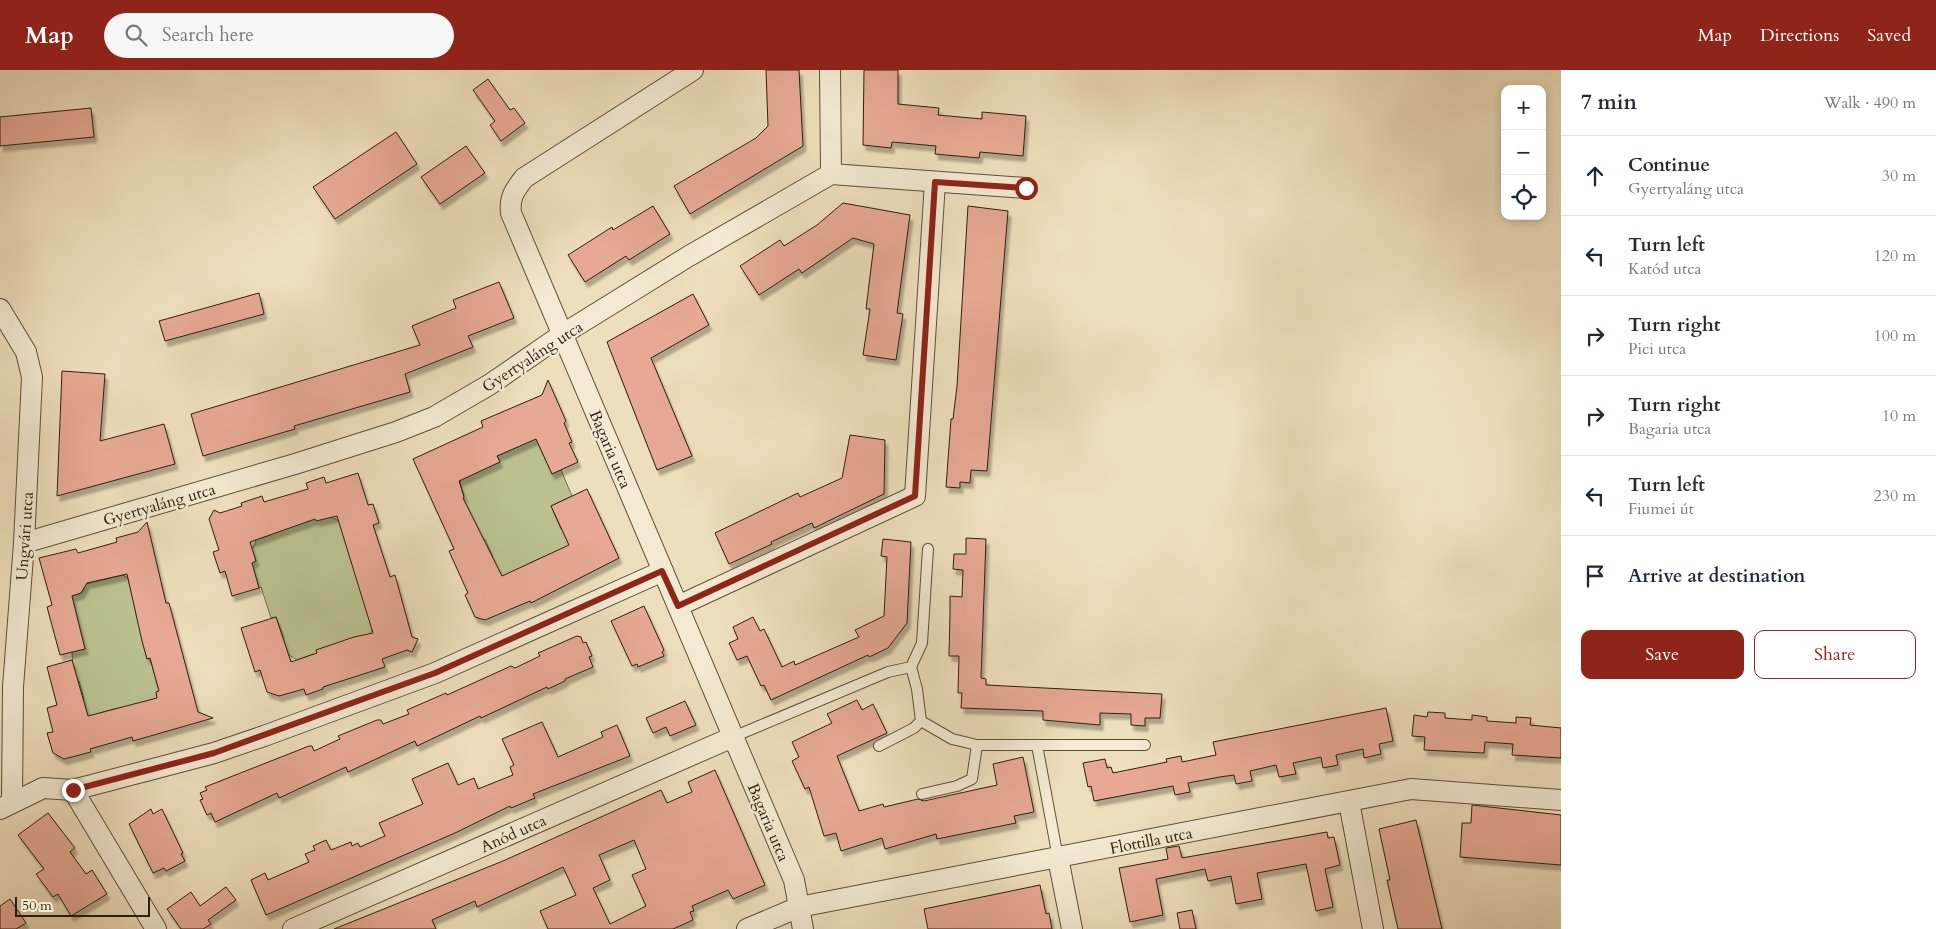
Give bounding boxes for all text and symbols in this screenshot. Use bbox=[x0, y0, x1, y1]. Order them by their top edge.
search box bbox=[104, 13, 454, 58]
text: Map bbox=[25, 19, 74, 52]
icon: search bbox=[122, 21, 150, 49]
text: Search here bbox=[162, 22, 254, 48]
text: Map bbox=[1698, 23, 1732, 48]
text: Directions bbox=[1760, 23, 1839, 48]
text: Saved bbox=[1867, 23, 1911, 48]
map controls bbox=[1501, 85, 1546, 220]
button: + bbox=[1501, 85, 1546, 130]
text: 7 min bbox=[1581, 88, 1637, 117]
text: Walk · 490 m bbox=[1824, 92, 1916, 114]
button: − bbox=[1501, 130, 1546, 175]
text: Continue bbox=[1628, 152, 1710, 178]
icon: ahead bbox=[1581, 162, 1609, 190]
text: 30 m bbox=[1882, 165, 1916, 187]
button: locate bbox=[1501, 175, 1546, 220]
route start bbox=[1015, 177, 1038, 200]
text: Gyertyaláng utca bbox=[1628, 178, 1744, 200]
text: Turn left bbox=[1628, 232, 1705, 258]
icon: left bbox=[1581, 242, 1609, 270]
text: 120 m bbox=[1874, 245, 1916, 267]
text: Katód utca bbox=[1628, 258, 1701, 280]
text: Turn right bbox=[1628, 312, 1720, 338]
street label: Gyertyaláng utca bbox=[478, 316, 587, 398]
icon: right bbox=[1581, 322, 1609, 350]
text: 100 m bbox=[1874, 325, 1916, 347]
text: Pici utca bbox=[1628, 338, 1686, 360]
text: Turn right bbox=[1628, 392, 1720, 418]
icon: right bbox=[1581, 402, 1609, 430]
text: 10 m bbox=[1882, 405, 1916, 427]
street label: Bagaria utca bbox=[584, 407, 637, 492]
text: Bagaria utca bbox=[1628, 418, 1711, 440]
text: Turn left bbox=[1628, 472, 1705, 498]
street label: Gyertyaláng utca bbox=[100, 478, 218, 532]
icon: left bbox=[1581, 482, 1609, 510]
text: 230 m bbox=[1874, 485, 1916, 507]
street label: Ungvári utca bbox=[11, 491, 39, 581]
text: Fiumei út bbox=[1628, 498, 1694, 520]
icon: arrive bbox=[1581, 562, 1609, 590]
text: Arrive at destination bbox=[1628, 563, 1805, 589]
button: Save bbox=[1581, 630, 1744, 679]
button: Share bbox=[1754, 630, 1916, 679]
route end bbox=[62, 779, 85, 802]
street label: Bagaria utca bbox=[742, 780, 795, 865]
street label: Anód utca bbox=[477, 810, 550, 858]
street label: Flottilla utca bbox=[1108, 822, 1195, 860]
scale bar bbox=[15, 894, 150, 917]
text: 50 m bbox=[22, 896, 52, 915]

